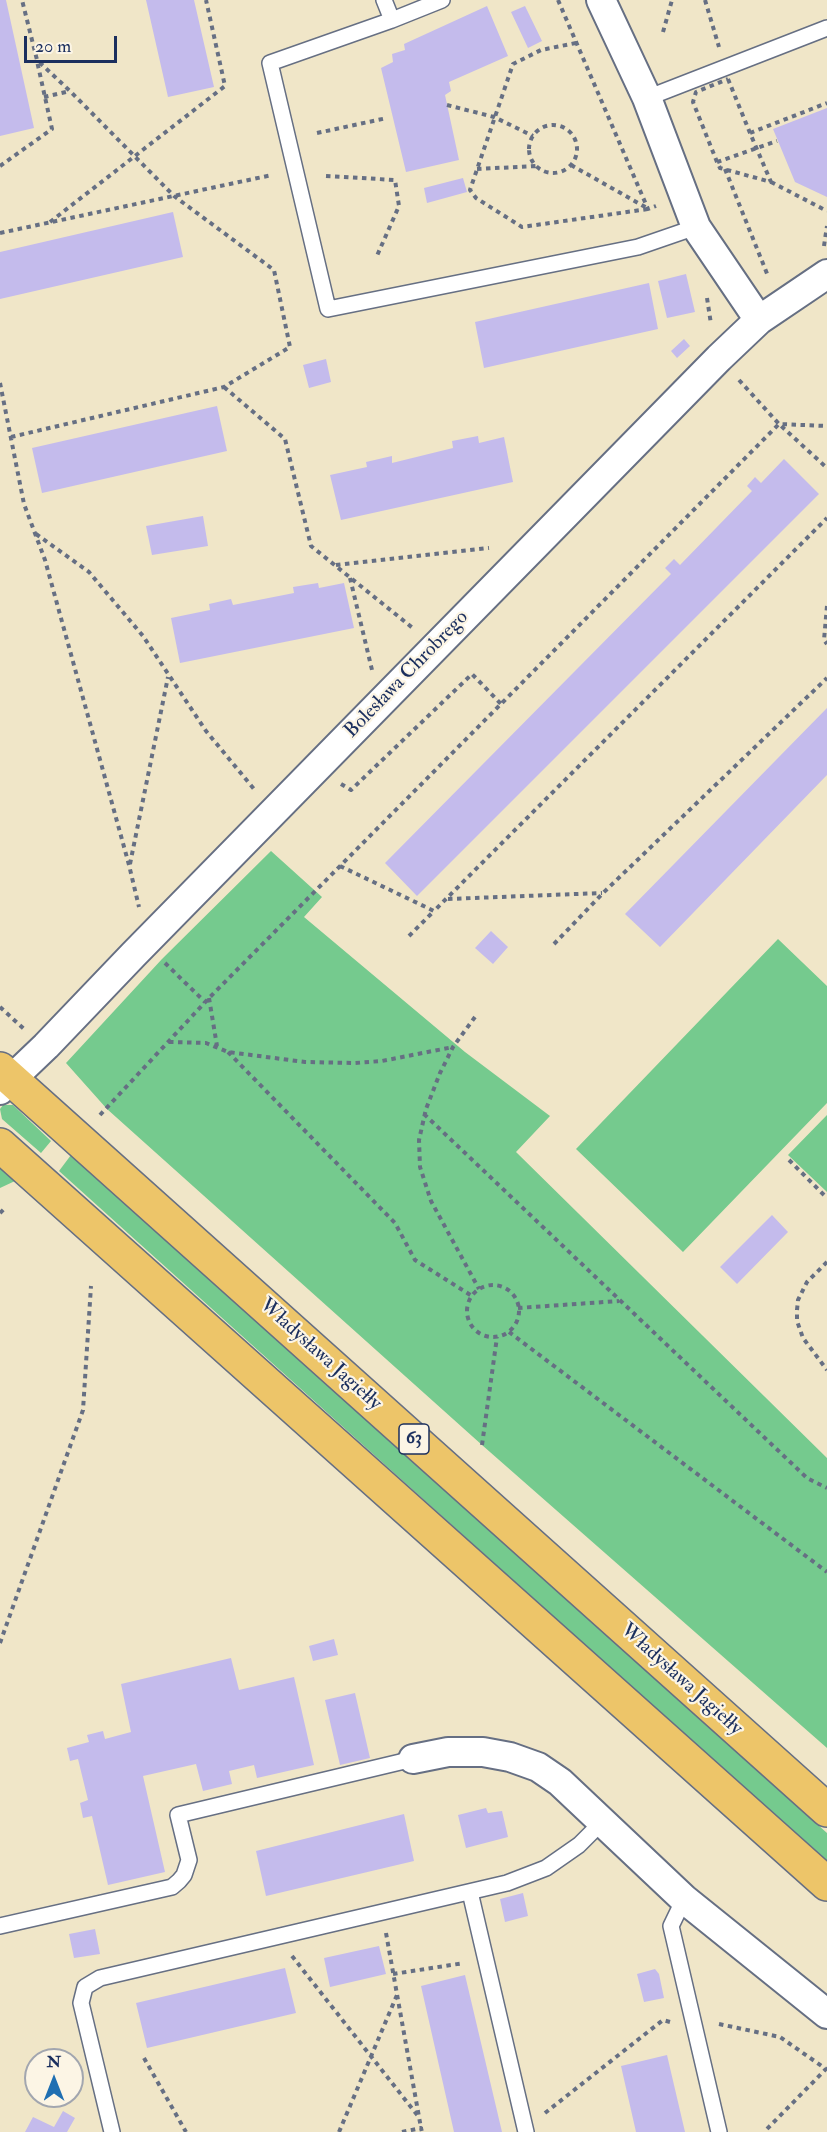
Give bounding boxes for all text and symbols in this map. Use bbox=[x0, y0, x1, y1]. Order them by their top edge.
scale bar bbox=[27, 24, 120, 62]
text: 20 m bbox=[35, 35, 71, 58]
street label: Bolesława Chrobrego bbox=[340, 606, 474, 744]
street label: Władysława Jagiełły bbox=[254, 1294, 386, 1416]
road number: 63 bbox=[399, 1424, 429, 1454]
street label: Władysława Jagiełły bbox=[615, 1619, 747, 1741]
north arrow bbox=[24, 2048, 84, 2108]
text: N bbox=[47, 2052, 61, 2072]

